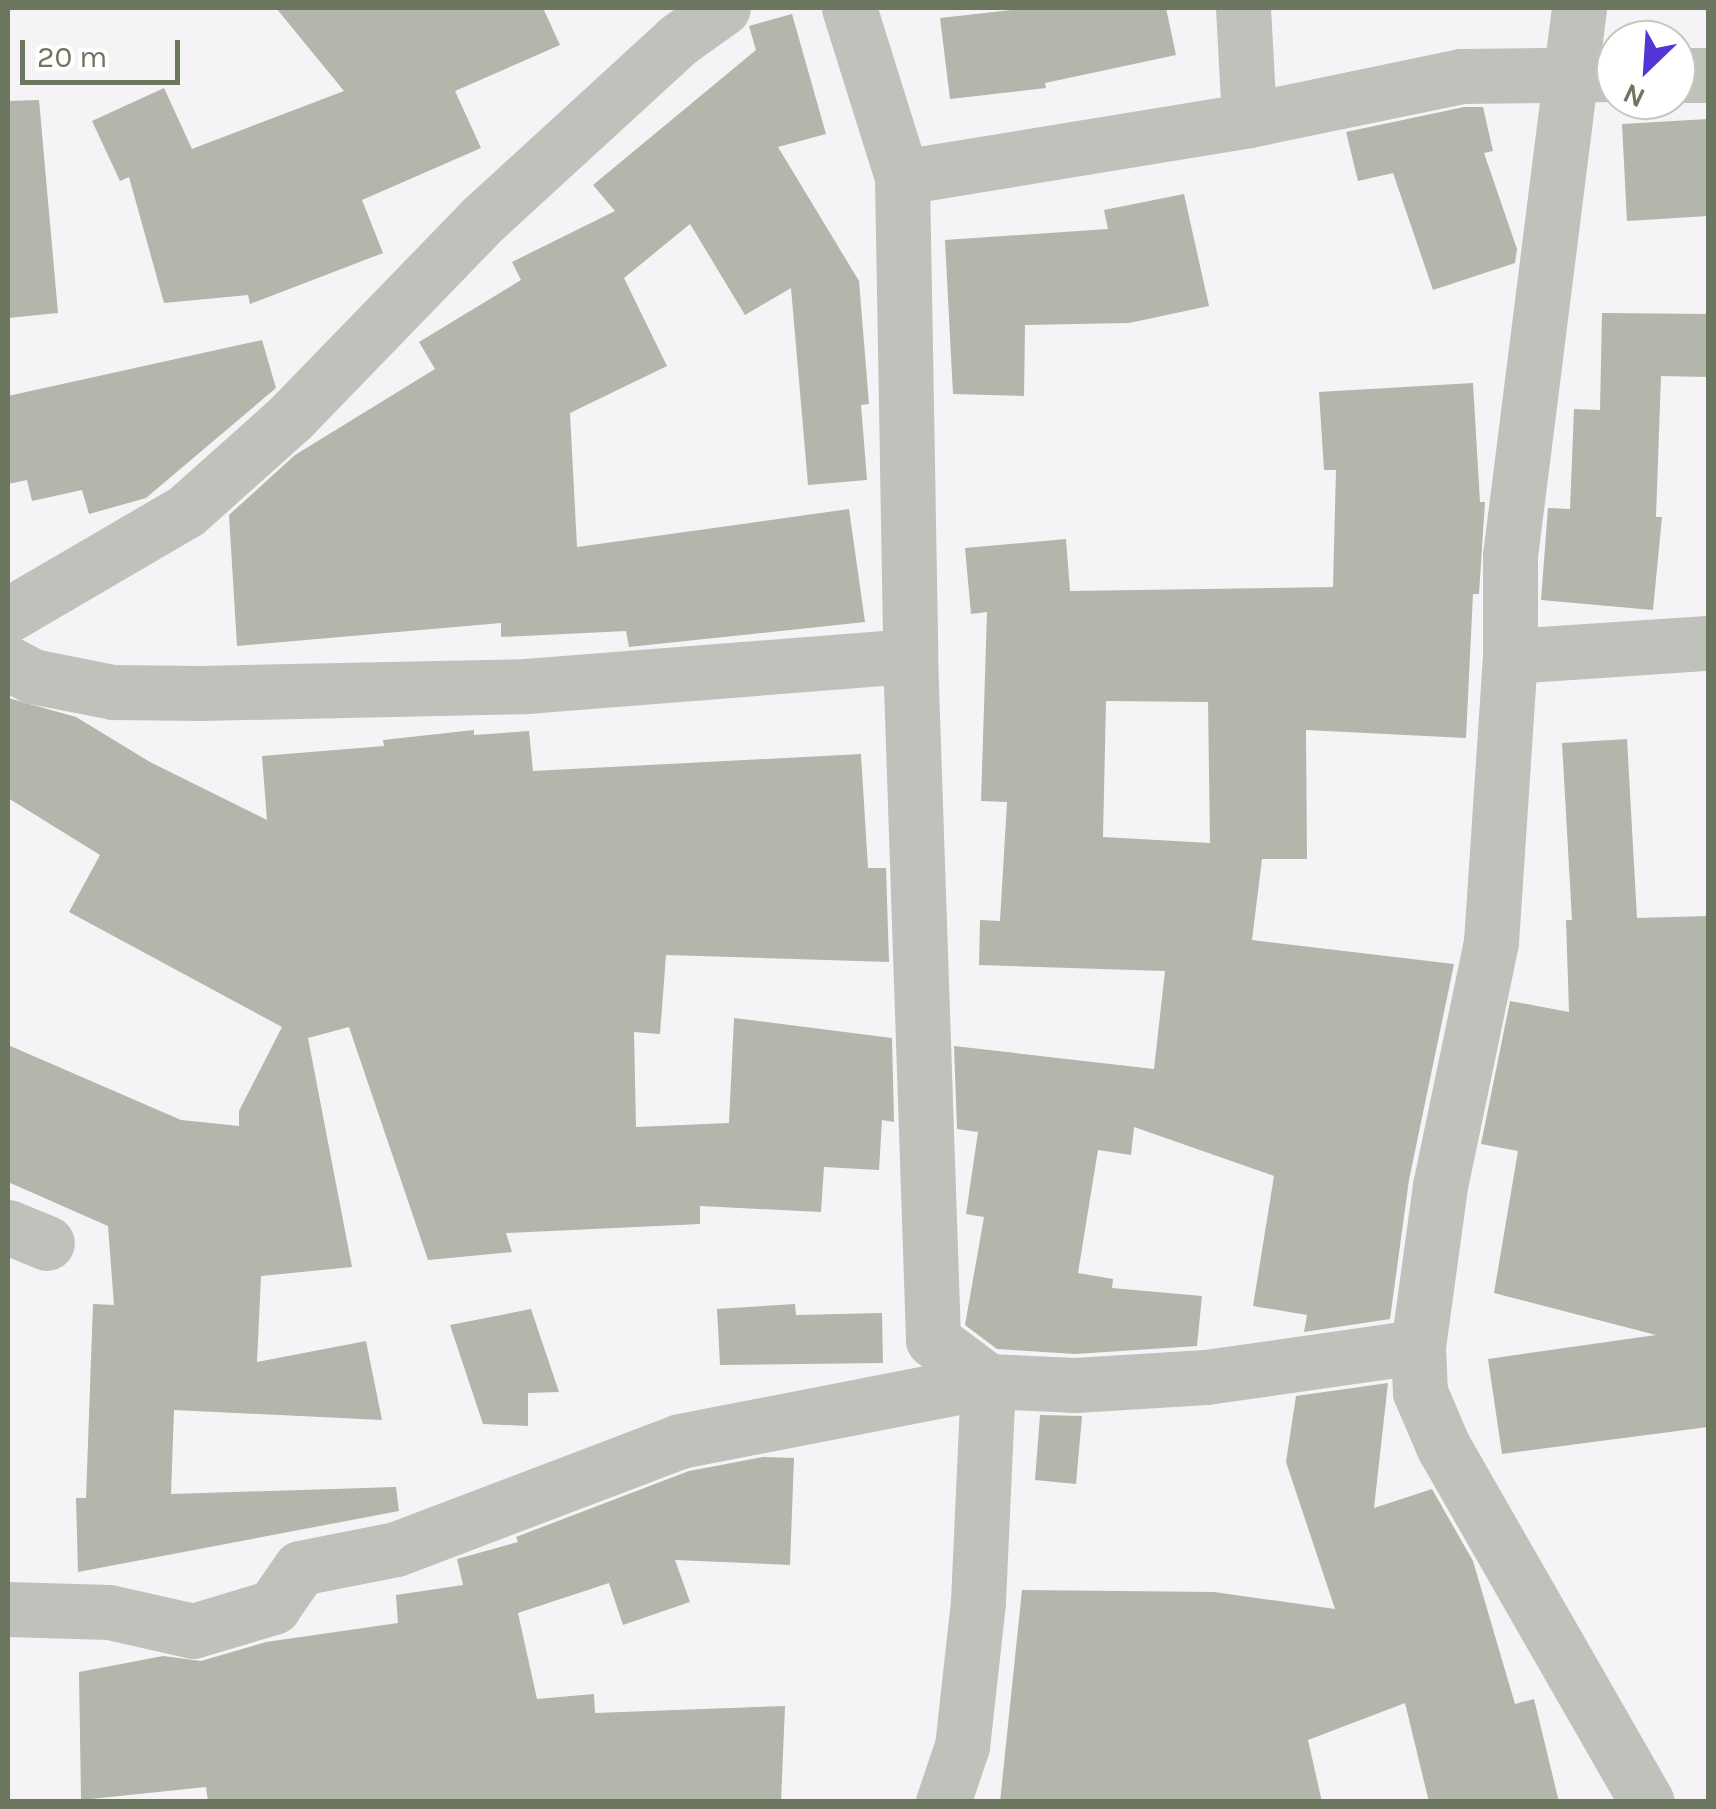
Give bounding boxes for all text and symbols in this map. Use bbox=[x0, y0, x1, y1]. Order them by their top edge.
scale bar bbox=[25, 20, 185, 82]
north arrow bbox=[1596, 20, 1696, 120]
text: 20 m bbox=[37, 39, 107, 75]
text: N bbox=[1618, 77, 1650, 115]

